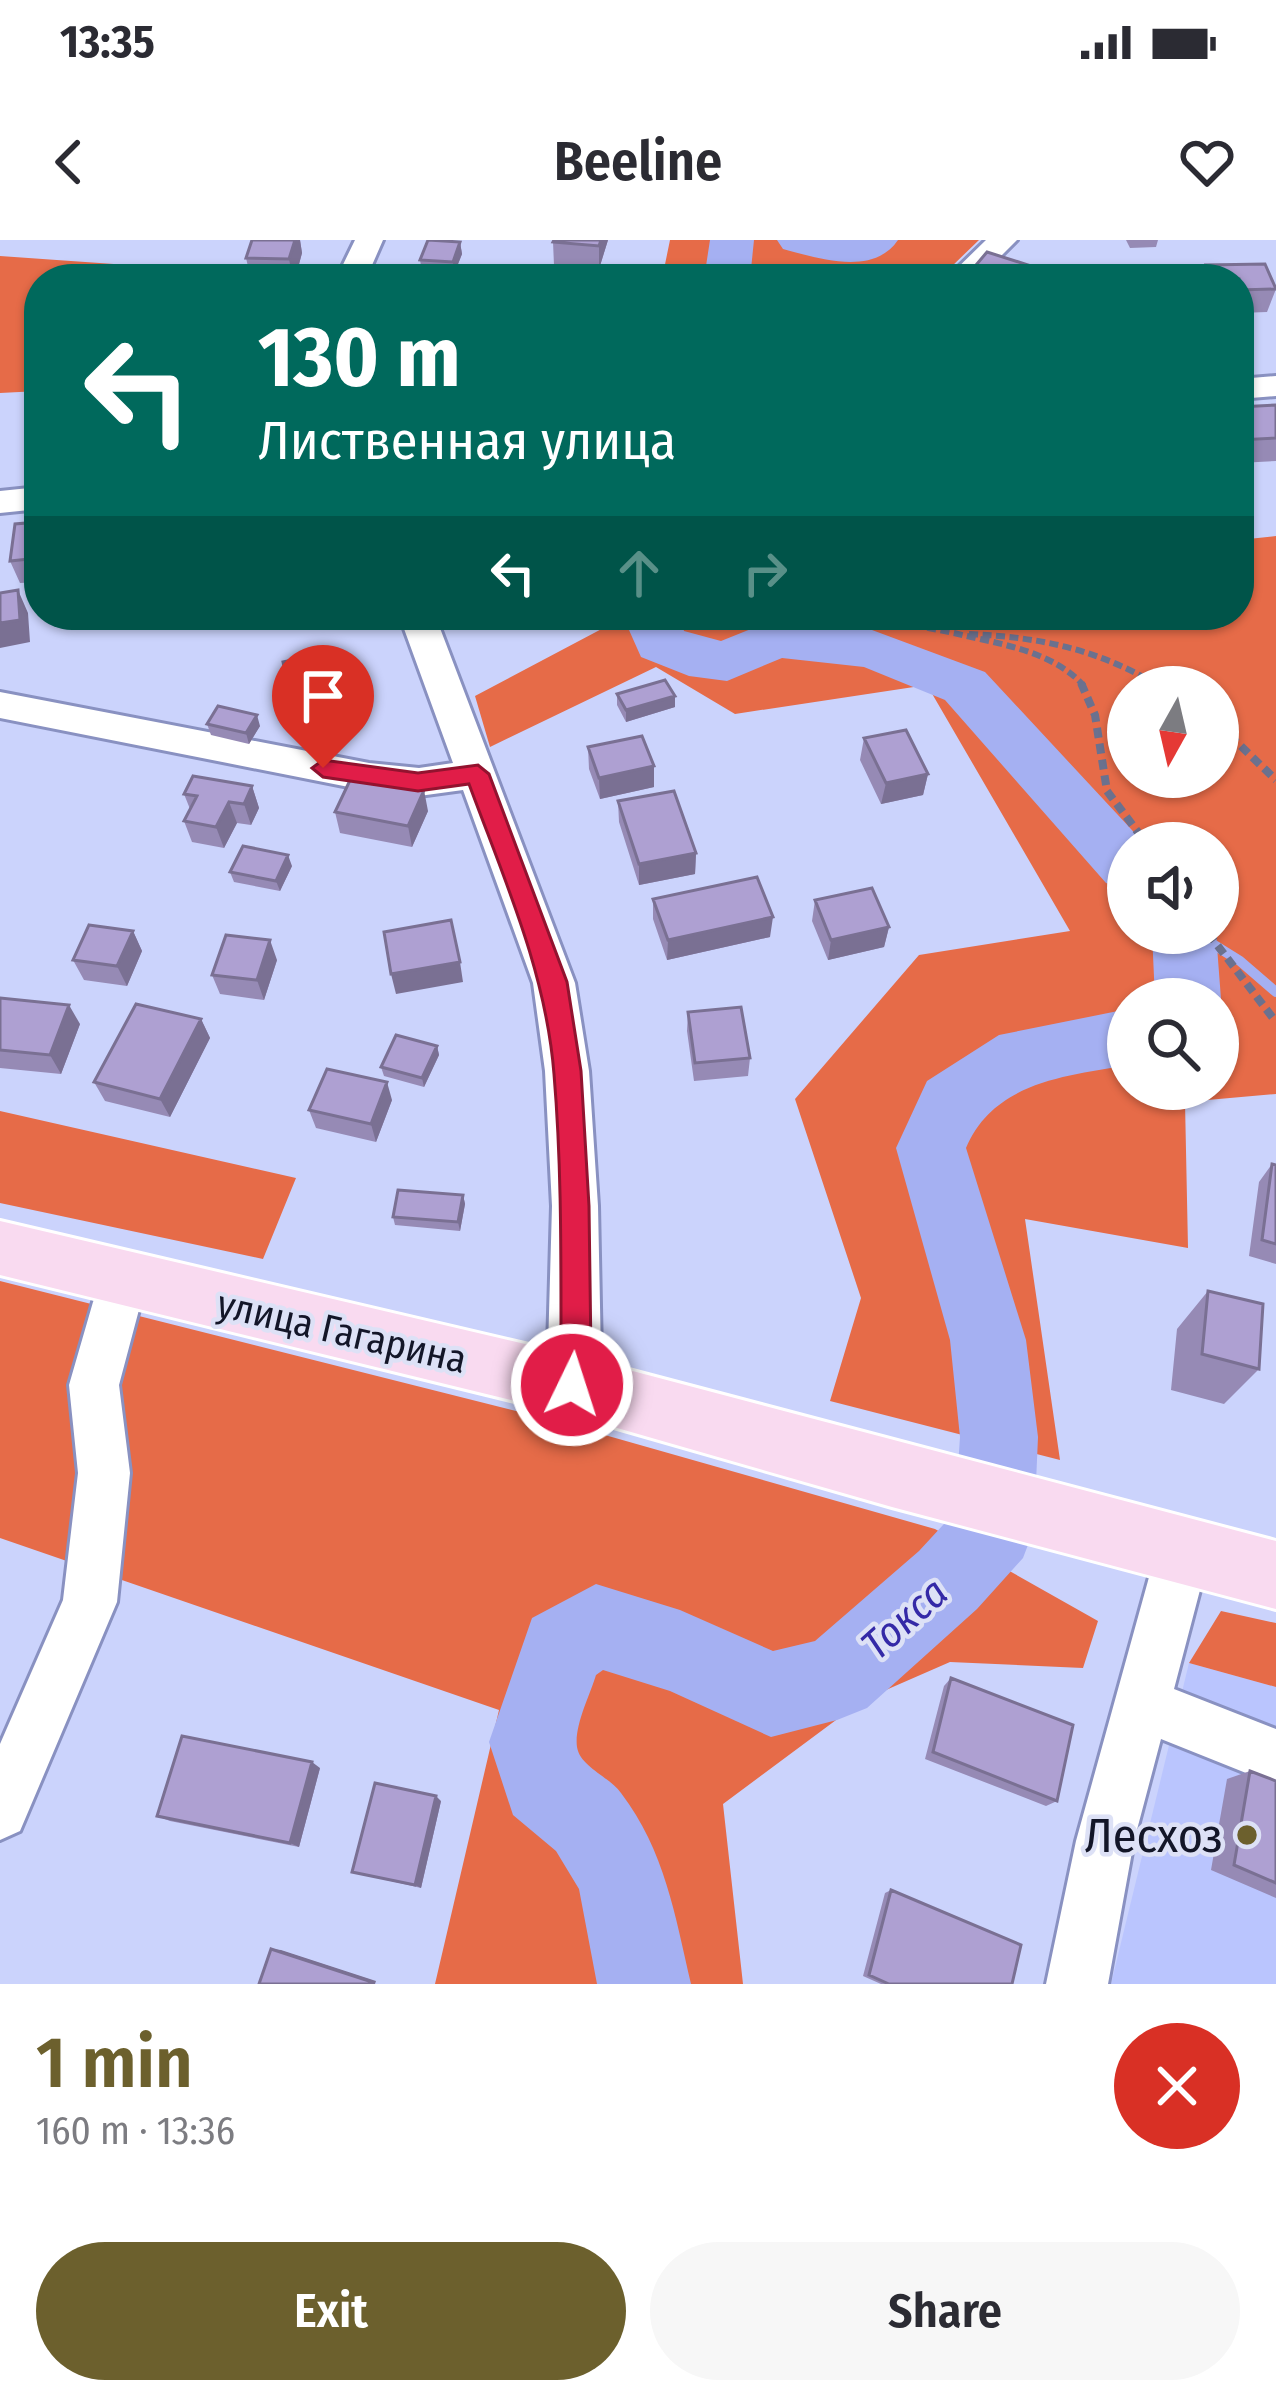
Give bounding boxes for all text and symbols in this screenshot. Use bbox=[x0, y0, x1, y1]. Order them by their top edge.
text: 13:35 bbox=[60, 15, 155, 69]
icon: back bbox=[36, 129, 102, 195]
icon: heart bbox=[1174, 129, 1240, 195]
text: Beeline bbox=[554, 130, 722, 194]
text: 130 m bbox=[258, 307, 461, 408]
icon: left bbox=[60, 312, 216, 468]
text: Лиственная улица bbox=[258, 409, 676, 473]
icon: left bbox=[480, 540, 546, 606]
icon: ahead bbox=[606, 540, 672, 606]
icon: right bbox=[732, 540, 798, 606]
pin bbox=[272, 645, 374, 768]
icon: arrive bbox=[290, 663, 356, 729]
north arrow bbox=[1107, 666, 1239, 798]
map controls bbox=[1107, 666, 1239, 1110]
button: sound bbox=[1107, 822, 1239, 954]
button: search bbox=[1107, 978, 1239, 1110]
street label: улица Гагарина bbox=[213, 1281, 471, 1383]
position arrow bbox=[509, 1322, 635, 1448]
water label: Токса bbox=[852, 1567, 958, 1670]
place label: Лесхоз bbox=[1085, 1807, 1223, 1865]
marker: Лесхоз bbox=[1234, 1822, 1260, 1848]
text: 1 min bbox=[36, 2020, 193, 2106]
button: close bbox=[1114, 2023, 1240, 2149]
text: 160 m · 13:36 bbox=[36, 2108, 235, 2154]
button: Exit bbox=[36, 2242, 626, 2380]
button: Share bbox=[650, 2242, 1240, 2380]

